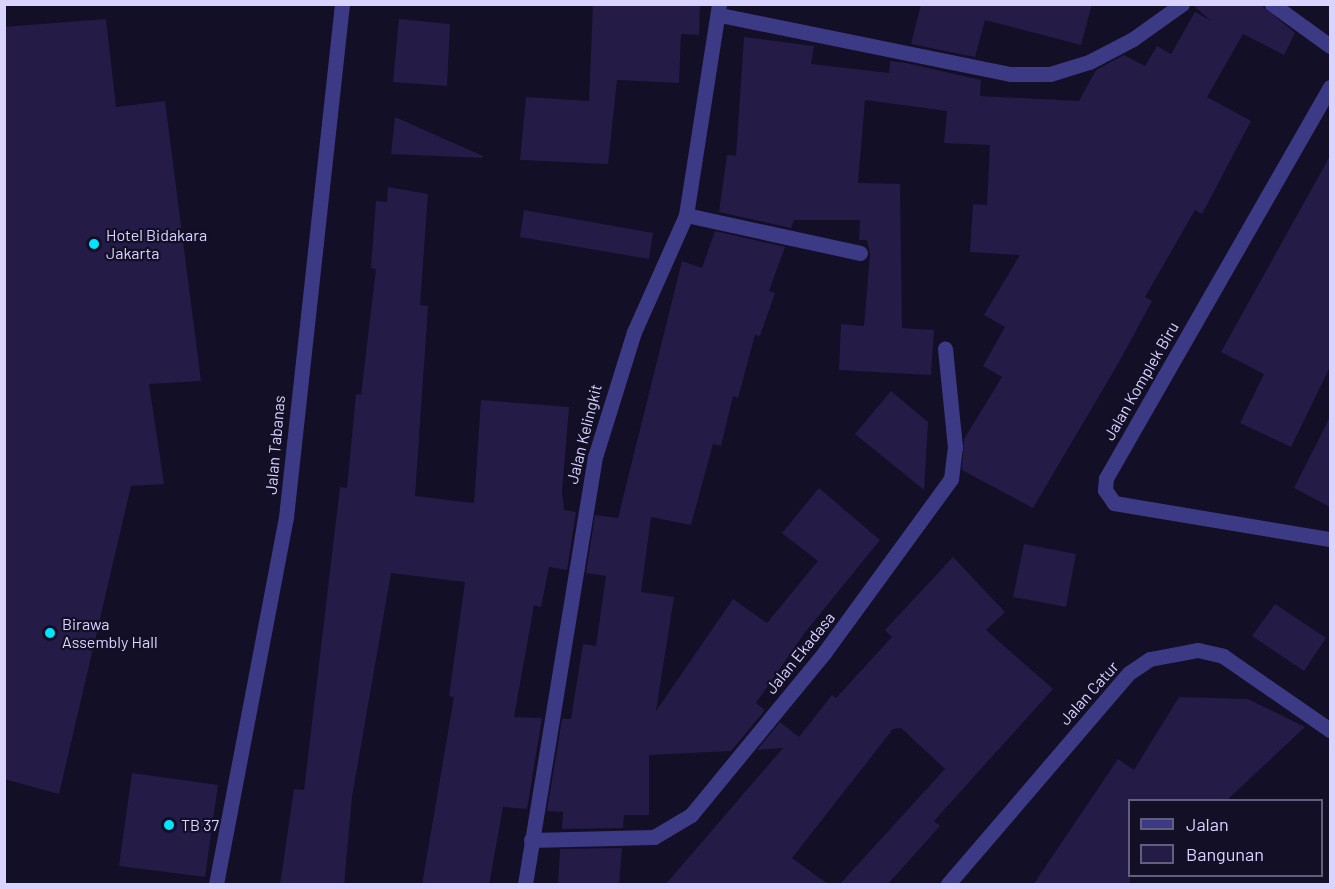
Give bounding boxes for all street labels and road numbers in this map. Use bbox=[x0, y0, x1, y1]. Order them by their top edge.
street label: Jalan Komplek Biru bbox=[1099, 318, 1183, 444]
street label: Jalan Kelingkit bbox=[562, 382, 606, 486]
street label: Jalan Tabanas bbox=[261, 395, 289, 495]
street label: Jalan Ekadasa bbox=[761, 608, 839, 698]
street label: Jalan Catur bbox=[1055, 657, 1123, 729]

